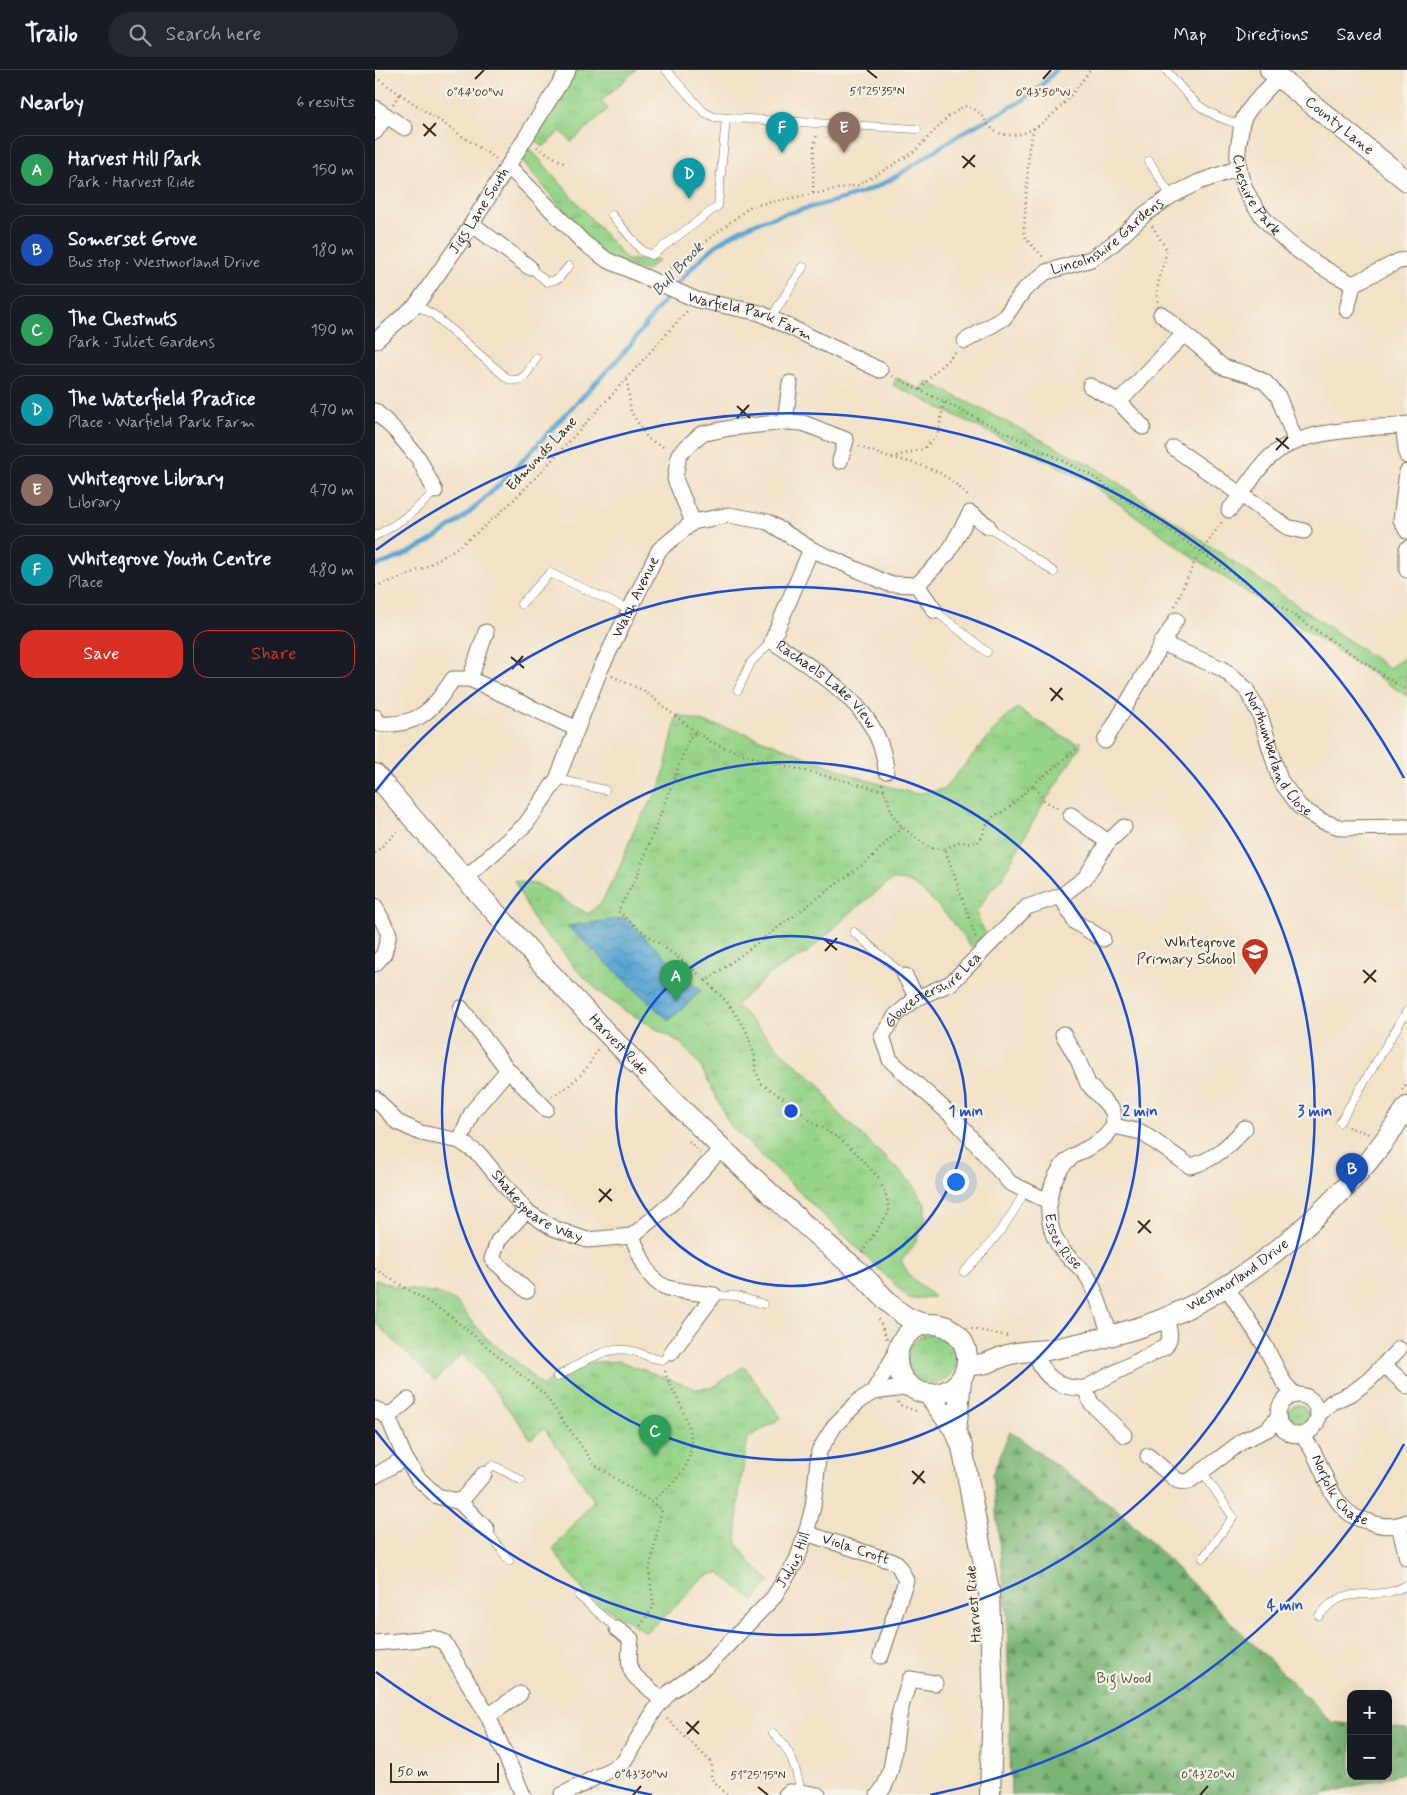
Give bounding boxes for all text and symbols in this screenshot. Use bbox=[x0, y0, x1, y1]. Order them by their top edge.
search box bbox=[108, 12, 458, 57]
text: Trailo bbox=[25, 19, 78, 50]
icon: search bbox=[126, 21, 154, 49]
text: Search here bbox=[166, 22, 261, 47]
text: Map bbox=[1174, 23, 1207, 47]
text: Directions bbox=[1235, 23, 1309, 47]
text: Saved bbox=[1337, 23, 1382, 47]
text: 51°25'35"N bbox=[849, 84, 905, 100]
text: 0°44'00"W bbox=[447, 85, 503, 101]
text: 0°43'50"W bbox=[1016, 85, 1070, 101]
text: Nearby bbox=[20, 89, 84, 117]
text: 6 results bbox=[296, 92, 355, 113]
street label: County Lane bbox=[1301, 92, 1378, 160]
pin: F bbox=[766, 112, 798, 153]
pin: E bbox=[828, 112, 860, 153]
text: Harvest Hill Park bbox=[68, 147, 201, 172]
street label: Cheshire Park bbox=[1228, 154, 1285, 241]
pin: D bbox=[673, 158, 705, 199]
text: A bbox=[32, 160, 42, 181]
text: 150 m bbox=[312, 160, 354, 181]
street label: Jigs Lane South bbox=[445, 164, 514, 258]
text: Park · Harvest Ride bbox=[68, 172, 195, 193]
street label: Lincolnshire Gardens bbox=[1049, 194, 1168, 280]
text: Somerset Grove bbox=[68, 227, 197, 252]
water label: Bull Brook bbox=[648, 237, 709, 301]
text: B bbox=[32, 240, 42, 261]
text: 180 m bbox=[311, 240, 354, 261]
text: Bus stop · Westmorland Drive bbox=[68, 252, 260, 273]
street label: Warfield Park Farm bbox=[684, 287, 816, 346]
text: The Chestnuts bbox=[68, 307, 177, 332]
text: C bbox=[31, 320, 43, 341]
text: 190 m bbox=[311, 320, 354, 341]
text: Park · Juliet Gardens bbox=[68, 332, 215, 353]
text: The Waterfield Practice bbox=[68, 387, 256, 412]
text: D bbox=[31, 400, 43, 421]
text: 470 m bbox=[310, 400, 354, 421]
text: Place · Warfield Park Farm bbox=[68, 412, 255, 433]
street label: Edmunds Lane bbox=[502, 412, 582, 496]
text: Whitegrove Library bbox=[68, 467, 224, 492]
text: E bbox=[32, 480, 42, 501]
text: 470 m bbox=[310, 480, 354, 501]
text: Library bbox=[68, 492, 121, 513]
text: Whitegrove Youth Centre bbox=[68, 547, 271, 572]
street label: Walsh Avenue bbox=[607, 553, 664, 641]
text: F bbox=[33, 560, 41, 581]
text: 480 m bbox=[309, 560, 354, 581]
text: Place bbox=[68, 572, 103, 593]
button: Save bbox=[20, 630, 183, 678]
button: Share bbox=[193, 630, 355, 678]
street label: Rachaels Lake View bbox=[772, 636, 881, 733]
street label: Northumberland Close bbox=[1239, 687, 1316, 822]
place label: Whitegrove Primary School bbox=[1137, 933, 1236, 970]
school or university icon: Whitegrove Primary School bbox=[1240, 937, 1270, 976]
street label: Gloucestershire Lea bbox=[880, 948, 986, 1032]
pin: A bbox=[660, 960, 692, 1001]
street label: Harvest Ride bbox=[584, 1010, 653, 1080]
centre of rings bbox=[782, 1102, 800, 1120]
text: 1 min bbox=[949, 1102, 983, 1122]
text: 2 min bbox=[1122, 1102, 1158, 1122]
text: 3 min bbox=[1298, 1102, 1332, 1122]
pin: B bbox=[1336, 1153, 1368, 1194]
street label: Shakespeare Way bbox=[486, 1166, 586, 1248]
your location bbox=[943, 1169, 969, 1195]
street label: Essex Rise bbox=[1039, 1212, 1087, 1275]
street label: Westmorland Drive bbox=[1183, 1234, 1293, 1317]
pin: C bbox=[639, 1415, 671, 1456]
street label: Norfolk Chase bbox=[1306, 1451, 1370, 1531]
street label: Julius Hill bbox=[772, 1529, 816, 1592]
street label: Viola Croft bbox=[819, 1529, 892, 1570]
street label: Harvest Ride bbox=[961, 1564, 987, 1643]
text: 4 min bbox=[1267, 1596, 1303, 1616]
park label: Big Wood bbox=[1097, 1669, 1152, 1690]
map controls bbox=[1347, 1690, 1392, 1780]
button: + bbox=[1347, 1690, 1392, 1735]
button: − bbox=[1347, 1735, 1392, 1780]
scale bar bbox=[390, 1760, 499, 1783]
text: 50 m bbox=[397, 1763, 428, 1781]
text: 0°43'30"W bbox=[615, 1767, 668, 1783]
text: 0°43'20"W bbox=[1181, 1767, 1235, 1783]
text: 51°25'15"N bbox=[730, 1768, 786, 1784]

